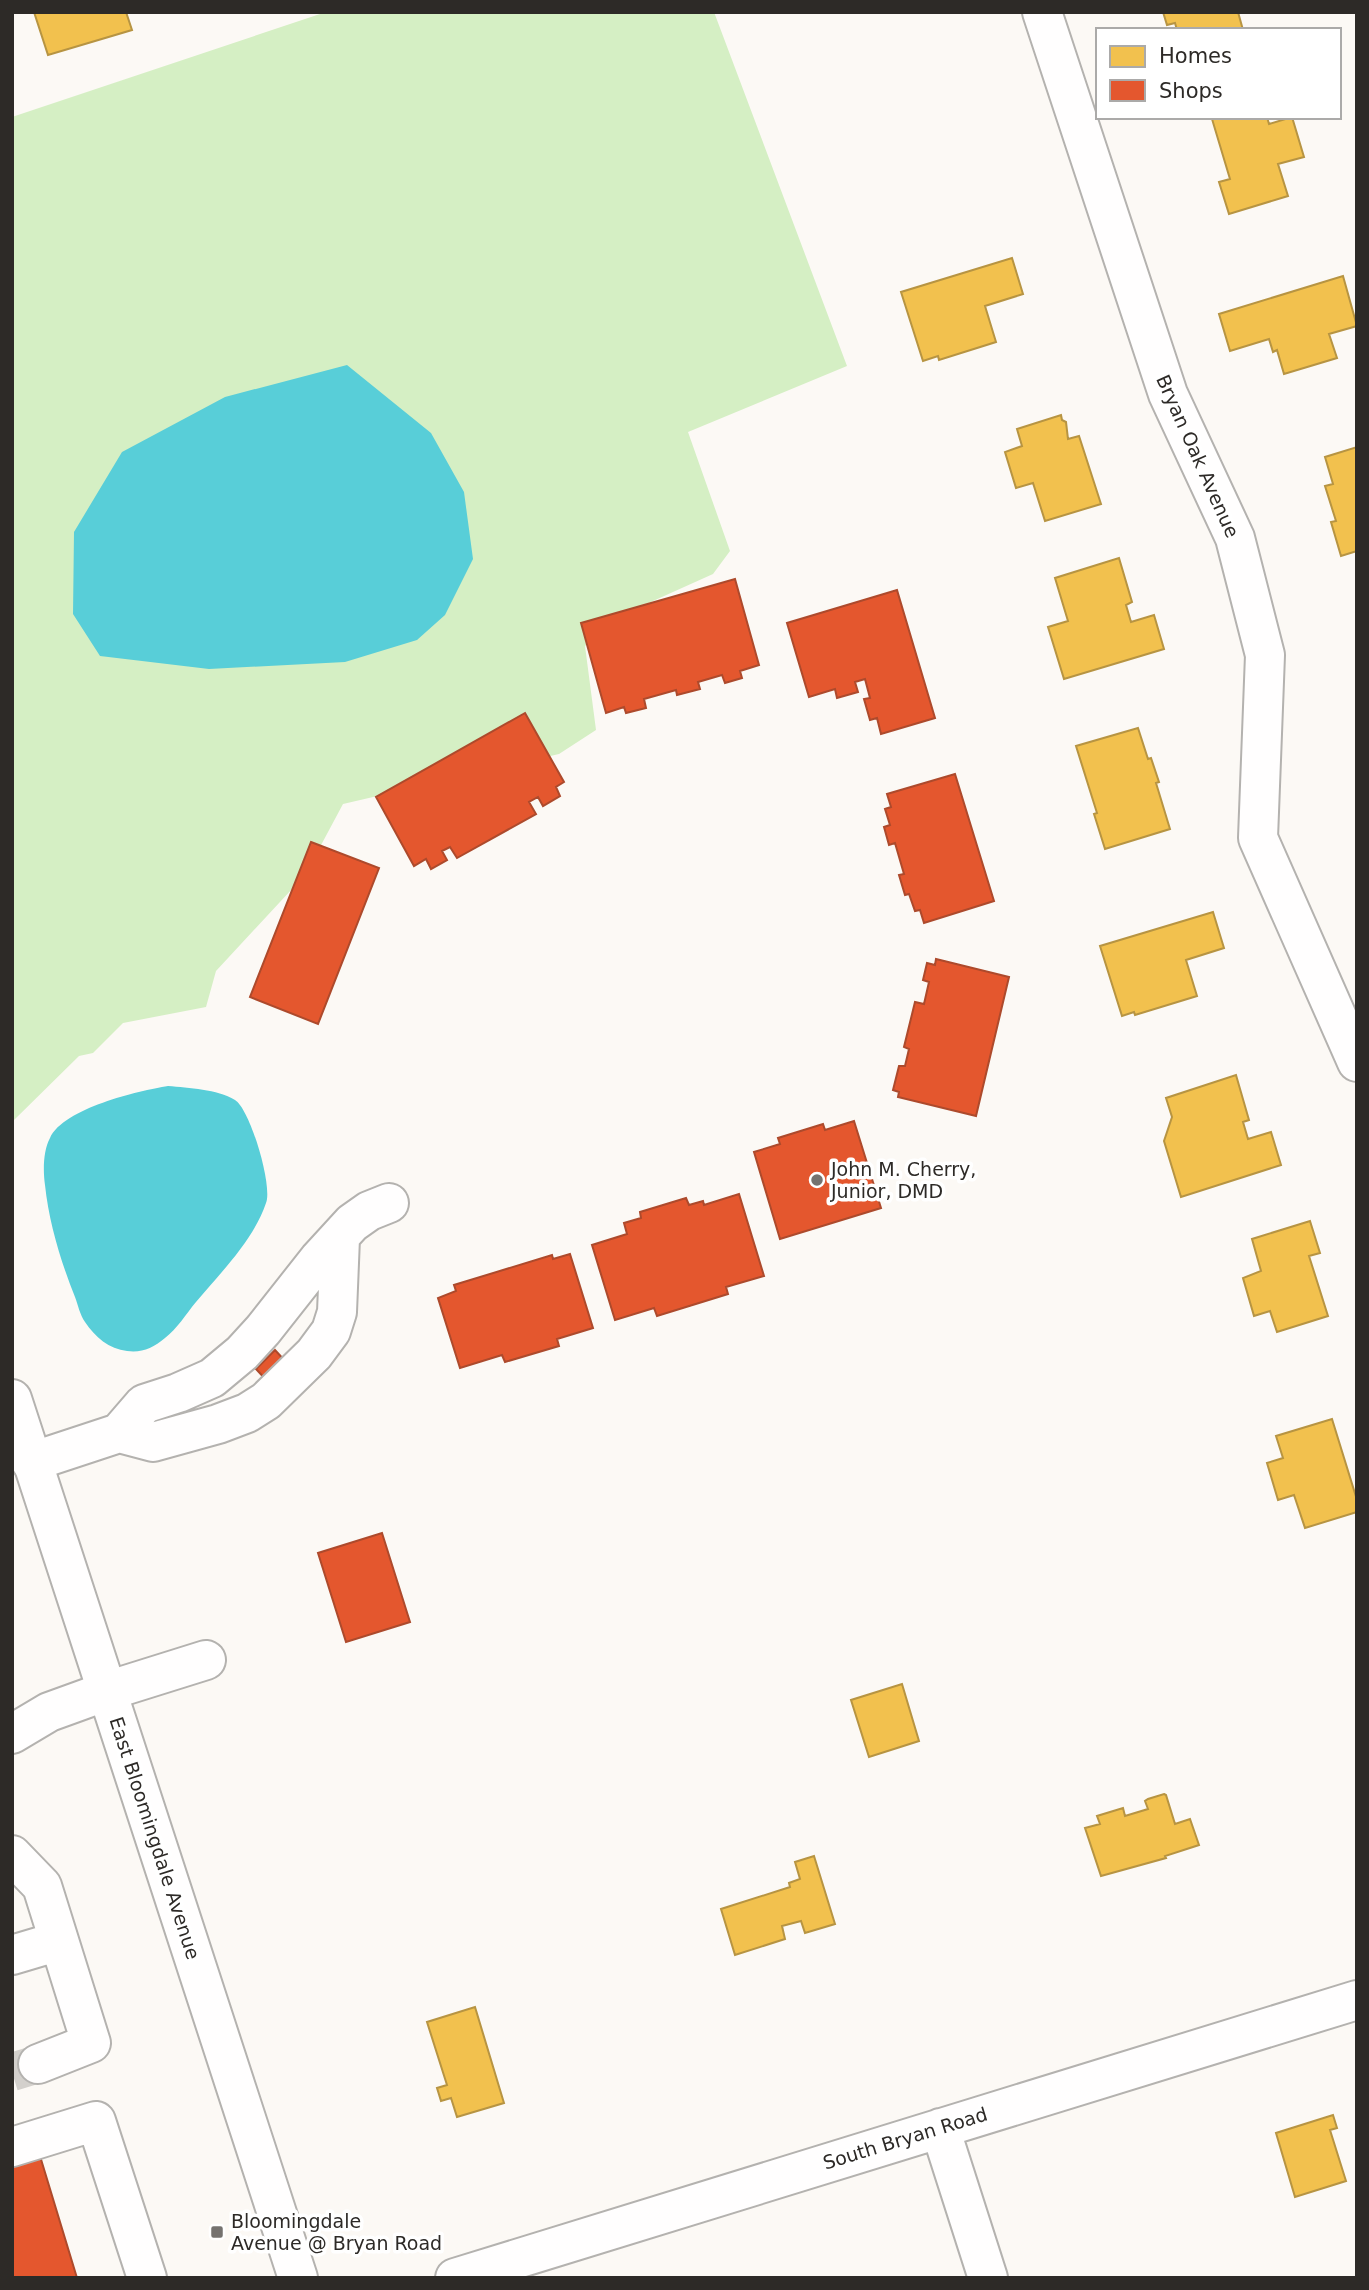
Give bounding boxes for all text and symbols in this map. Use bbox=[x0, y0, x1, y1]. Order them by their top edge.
legend bbox=[1096, 28, 1341, 119]
text: Homes bbox=[1159, 44, 1232, 68]
text: Shops bbox=[1159, 79, 1223, 103]
street label: Bryan Oak Avenue bbox=[1152, 371, 1244, 541]
place label: John M. Cherry, Junior, DMD bbox=[830, 1158, 976, 1202]
marker: John M. Cherry, Junior, DMD bbox=[809, 1172, 825, 1188]
street label: East Bloomingdale Avenue bbox=[105, 1714, 205, 1962]
street label: South Bryan Road bbox=[820, 2103, 990, 2173]
place label: Bloomingdale Avenue @ Bryan Road bbox=[231, 2210, 442, 2254]
marker: Bloomingdale Avenue @ Bryan Road bbox=[209, 2224, 225, 2240]

